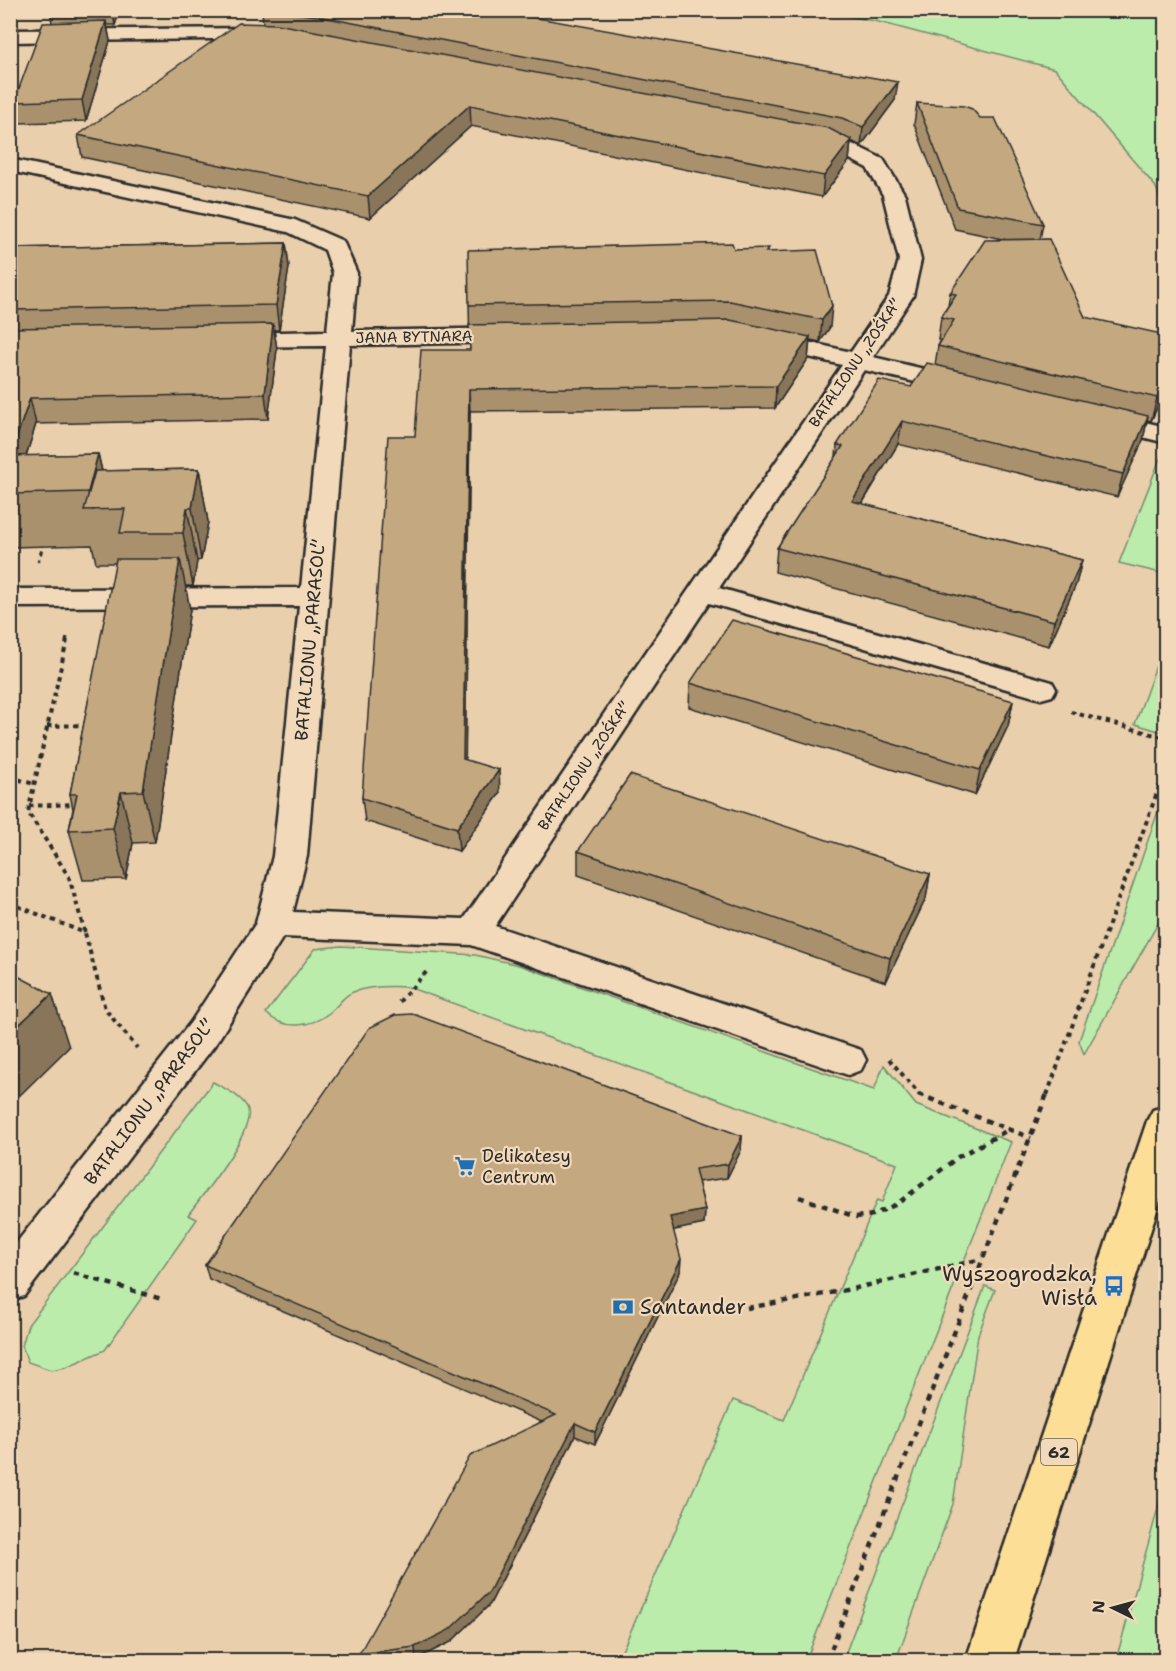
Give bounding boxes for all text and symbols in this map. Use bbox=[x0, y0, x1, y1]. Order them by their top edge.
street label: BATALIONU „ZOŚKA” bbox=[804, 294, 906, 431]
street label: JANA BYTNARA bbox=[355, 326, 473, 348]
street label: BATALIONU „PARASOL” bbox=[289, 538, 331, 742]
street label: BATALIONU „ZOŚKA” bbox=[533, 697, 635, 834]
street label: BATALIONU „PARASOL” bbox=[79, 1014, 219, 1190]
place label: Delikatesy Centrum bbox=[482, 1144, 571, 1189]
supermarket icon: Delikatesy Centrum bbox=[453, 1154, 477, 1178]
place label: Wyszogrodzka, Wisła bbox=[942, 1260, 1097, 1312]
bus stop icon: Wyszogrodzka, Wisła bbox=[1102, 1274, 1126, 1298]
place label: Santander bbox=[640, 1293, 746, 1321]
bank icon: Santander bbox=[611, 1295, 635, 1319]
road number: 62 bbox=[1041, 1439, 1077, 1465]
north arrow bbox=[1083, 1578, 1143, 1638]
text: N bbox=[1088, 1600, 1110, 1614]

